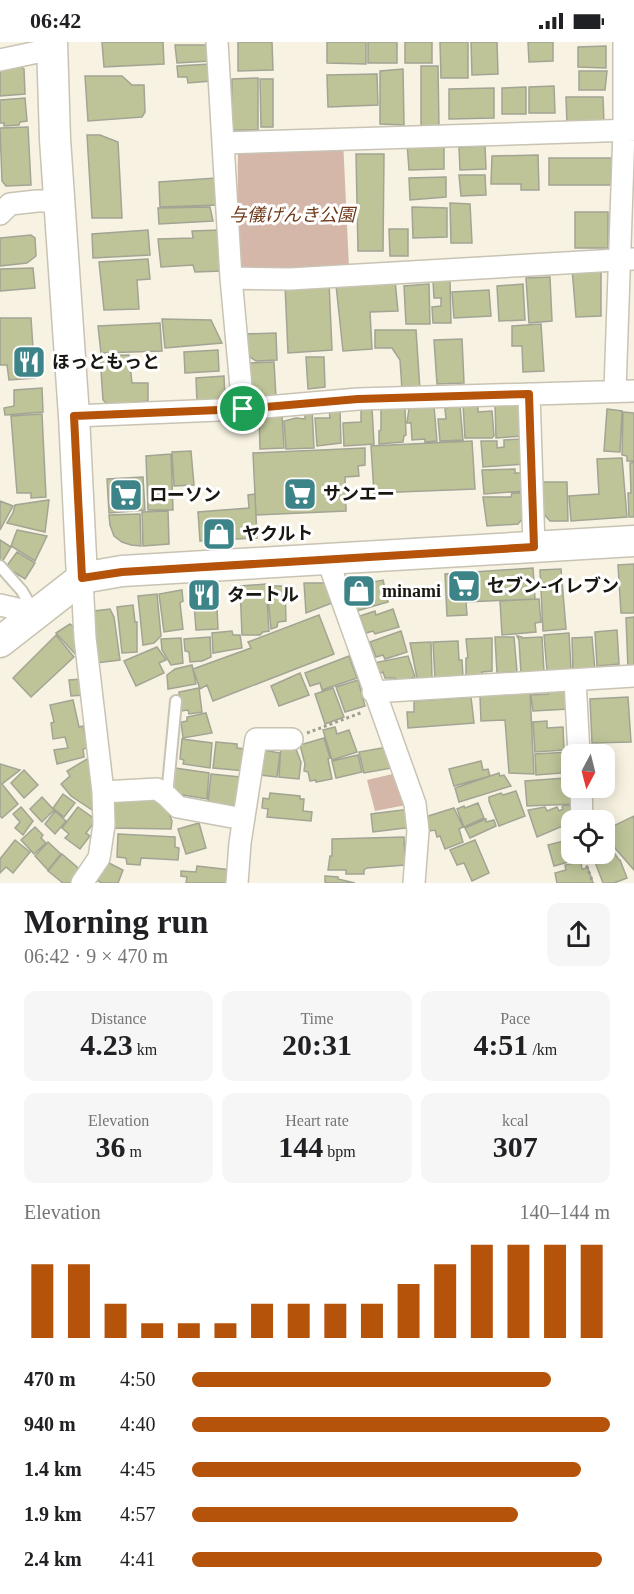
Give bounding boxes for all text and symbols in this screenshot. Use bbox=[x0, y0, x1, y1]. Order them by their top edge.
text: 06:42 bbox=[30, 8, 81, 33]
park label: 与儀げんき公園 bbox=[229, 205, 358, 225]
restaurant icon: ほっともっと bbox=[11, 344, 47, 380]
place label: ほっともっと bbox=[52, 352, 160, 372]
pin bbox=[217, 383, 268, 434]
icon: arrive bbox=[226, 392, 259, 425]
supermarket icon: サンエー bbox=[282, 476, 318, 512]
supermarket icon: ローソン bbox=[108, 477, 144, 513]
place label: サンエー bbox=[323, 484, 395, 504]
place label: ローソン bbox=[149, 485, 221, 505]
shop icon: ヤクルト bbox=[201, 516, 237, 552]
place label: ヤクルト bbox=[242, 524, 313, 544]
supermarket icon: セブン-イレブン bbox=[446, 568, 482, 604]
shop icon: minami bbox=[341, 573, 377, 609]
place label: セブン-イレブン bbox=[487, 576, 619, 596]
restaurant icon: タートル bbox=[186, 577, 222, 613]
place label: minami bbox=[382, 581, 441, 601]
place label: タートル bbox=[227, 585, 299, 605]
north arrow bbox=[561, 744, 615, 798]
map controls bbox=[561, 744, 615, 864]
button: locate bbox=[561, 810, 615, 864]
button: share bbox=[547, 903, 610, 966]
text: Morning run bbox=[24, 904, 208, 940]
text: 06:42 · 9 × 470 m bbox=[24, 945, 168, 967]
text: Distance bbox=[91, 1010, 147, 1027]
text: Time bbox=[300, 1010, 334, 1027]
text: Pace bbox=[500, 1010, 530, 1027]
text: 4.23 bbox=[80, 1028, 133, 1061]
text: 20:31 bbox=[282, 1028, 352, 1061]
text: 4:51 bbox=[473, 1028, 528, 1061]
text: km bbox=[133, 1041, 157, 1058]
text: /km bbox=[528, 1041, 557, 1058]
text: Elevation bbox=[88, 1112, 149, 1129]
text: Heart rate bbox=[285, 1112, 349, 1129]
text: kcal bbox=[502, 1112, 529, 1129]
text: 36 bbox=[95, 1130, 125, 1163]
text: 144 bbox=[278, 1130, 323, 1163]
text: 307 bbox=[493, 1130, 538, 1163]
text: m bbox=[125, 1143, 142, 1160]
text: bpm bbox=[323, 1143, 356, 1160]
text: Elevation bbox=[24, 1201, 101, 1223]
text: 140–144 m bbox=[519, 1201, 610, 1223]
text: 470 m bbox=[24, 1368, 76, 1390]
text: 4:50 bbox=[120, 1368, 156, 1390]
text: 940 m bbox=[24, 1413, 76, 1435]
text: 4:40 bbox=[120, 1413, 156, 1435]
text: 1.4 km bbox=[24, 1458, 82, 1480]
text: 4:45 bbox=[120, 1458, 156, 1480]
text: 1.9 km bbox=[24, 1503, 82, 1525]
text: 4:57 bbox=[120, 1503, 156, 1525]
text: 2.4 km bbox=[24, 1548, 82, 1570]
text: 4:41 bbox=[120, 1548, 156, 1570]

